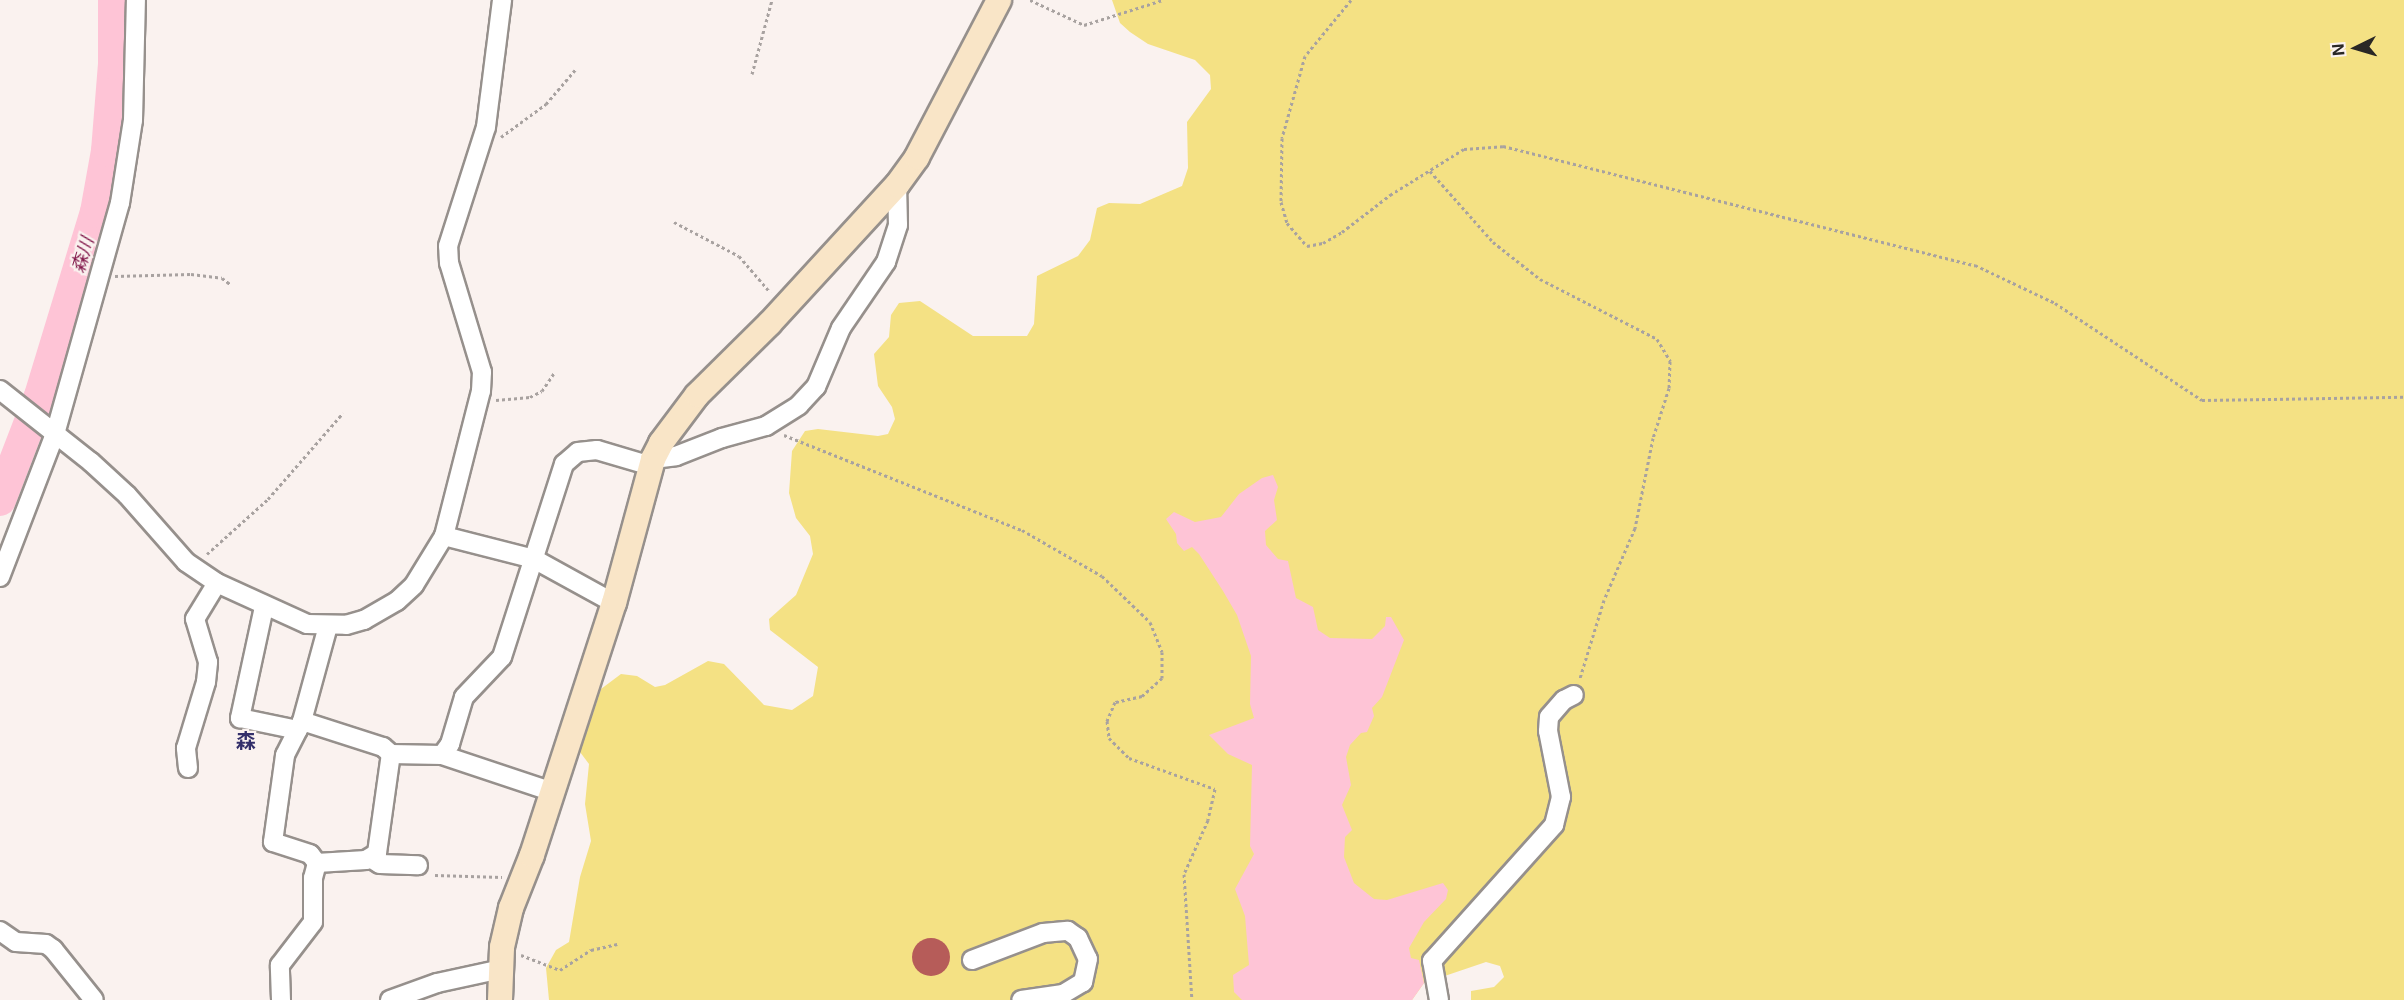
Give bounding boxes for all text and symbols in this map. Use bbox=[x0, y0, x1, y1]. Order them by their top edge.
north arrow bbox=[2326, 18, 2386, 78]
text: N bbox=[2328, 43, 2349, 57]
water label: 森川 bbox=[67, 235, 99, 275]
district label: 森 bbox=[236, 729, 256, 753]

